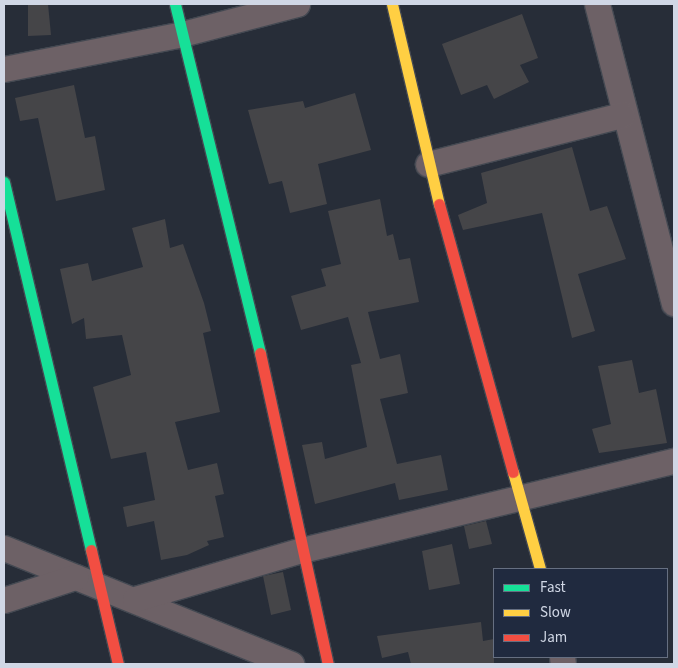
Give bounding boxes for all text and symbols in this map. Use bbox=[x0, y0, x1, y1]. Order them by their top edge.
legend bbox=[493, 568, 668, 658]
text: Fast bbox=[540, 577, 566, 598]
text: Slow bbox=[540, 602, 571, 623]
text: Jam bbox=[540, 627, 567, 648]

